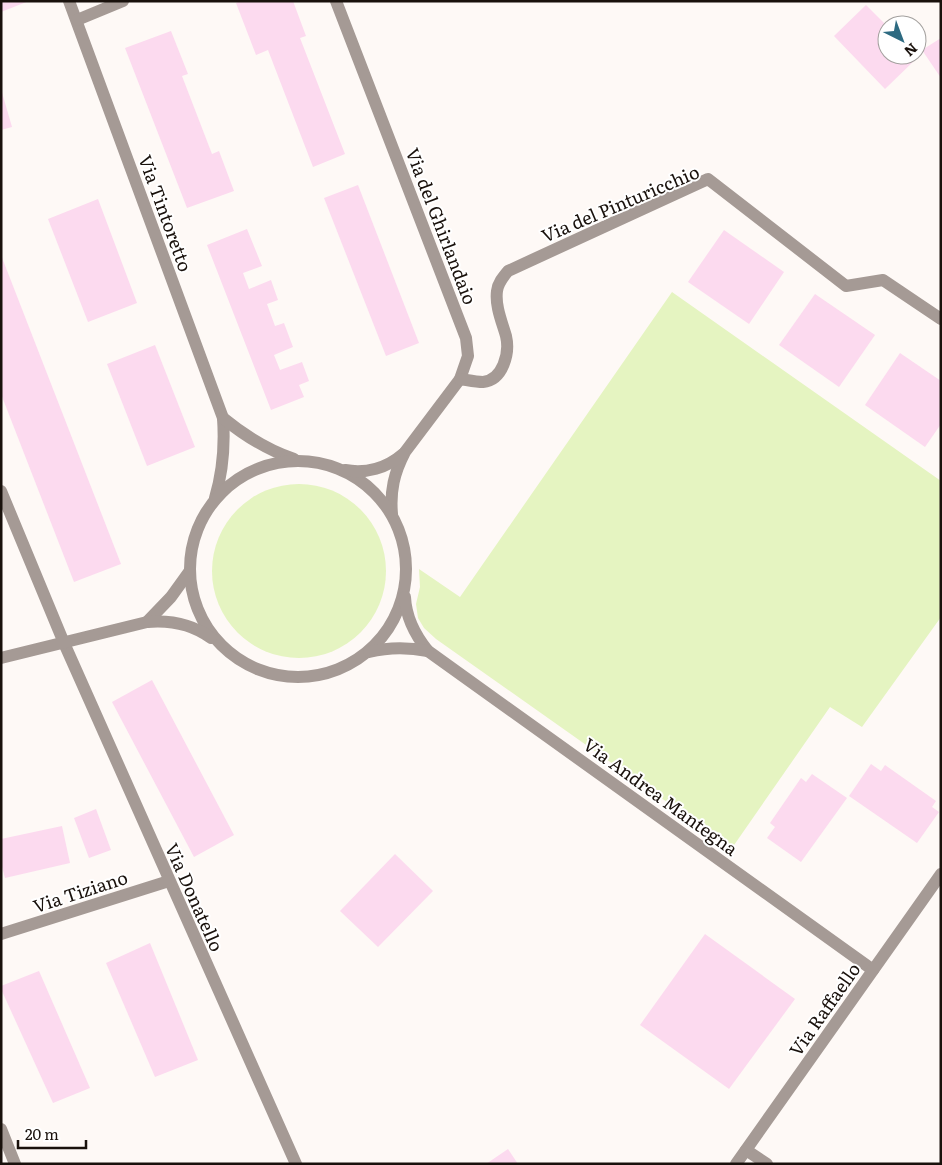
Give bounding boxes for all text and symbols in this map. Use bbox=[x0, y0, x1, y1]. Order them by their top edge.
north arrow bbox=[877, 15, 927, 65]
text: N bbox=[900, 39, 922, 62]
street label: Via del Ghirlandaio bbox=[400, 144, 484, 308]
street label: Via Tintoretto bbox=[132, 151, 200, 275]
street label: Via del Pinturicchio bbox=[537, 157, 703, 249]
street label: Via Andrea Mantegna bbox=[578, 731, 744, 862]
street label: Via Donatello bbox=[159, 838, 231, 956]
street label: Via Tiziano bbox=[29, 863, 131, 919]
street label: Via Raffaello bbox=[782, 957, 866, 1061]
scale bar bbox=[18, 1118, 85, 1150]
text: 20 m bbox=[25, 1122, 59, 1145]

